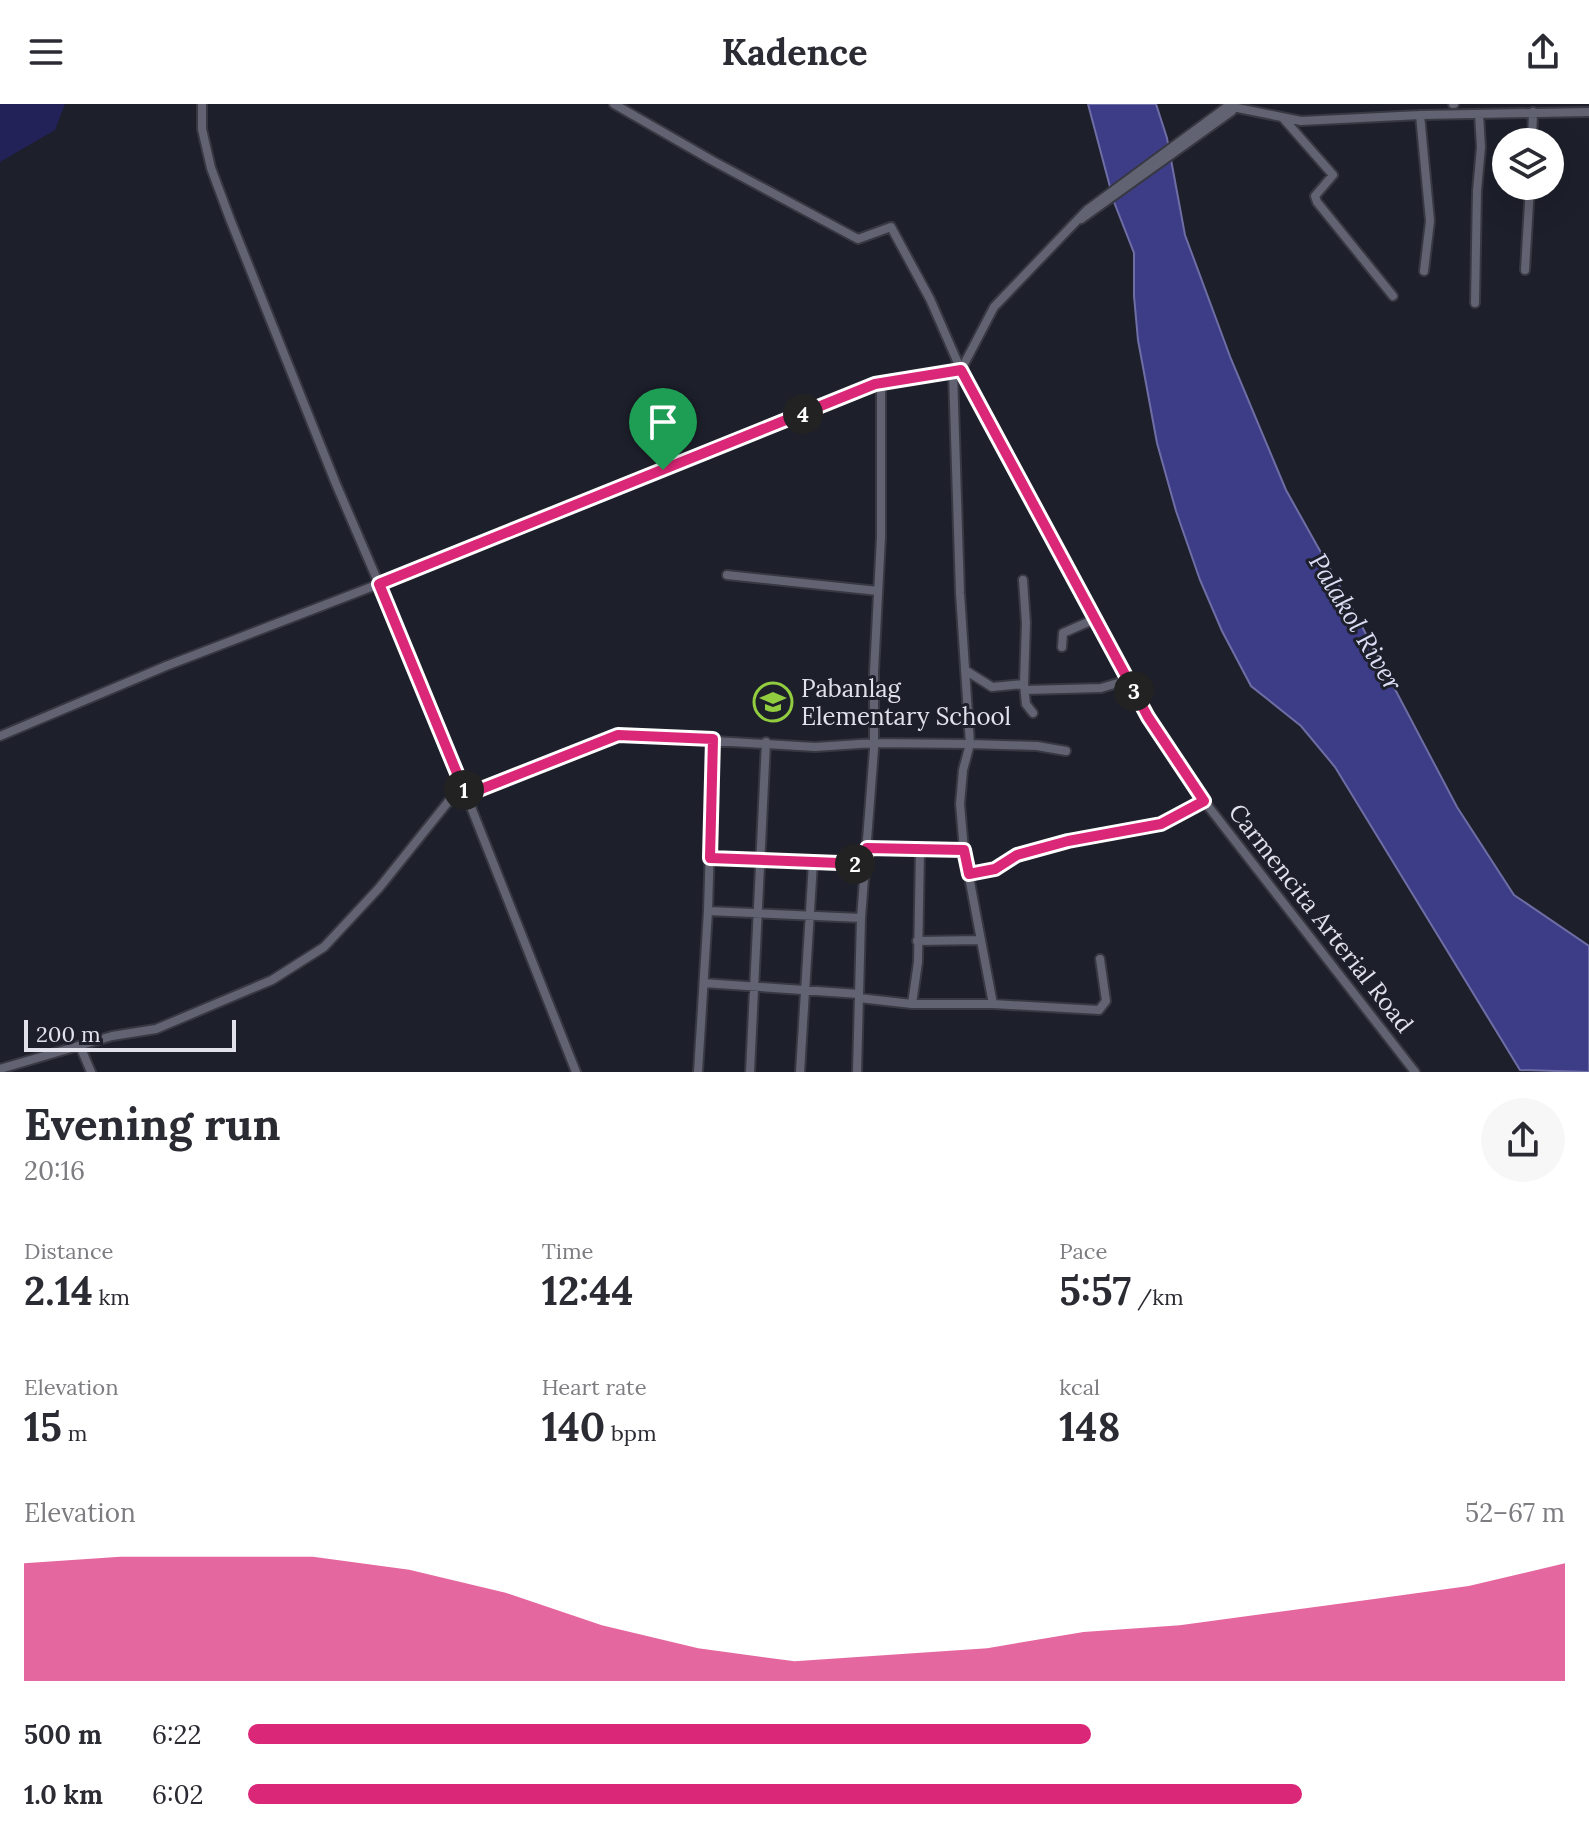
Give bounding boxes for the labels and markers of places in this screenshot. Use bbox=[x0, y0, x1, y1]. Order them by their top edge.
pin bbox=[629, 388, 697, 470]
pin: 4 bbox=[783, 394, 823, 434]
pin: 3 bbox=[1114, 671, 1154, 711]
place label: Pabanlag Elementary School bbox=[801, 673, 1011, 732]
school or university icon: Pabanlag Elementary School bbox=[752, 681, 794, 723]
pin: 1 bbox=[444, 770, 484, 810]
pin: 2 bbox=[835, 844, 875, 884]

